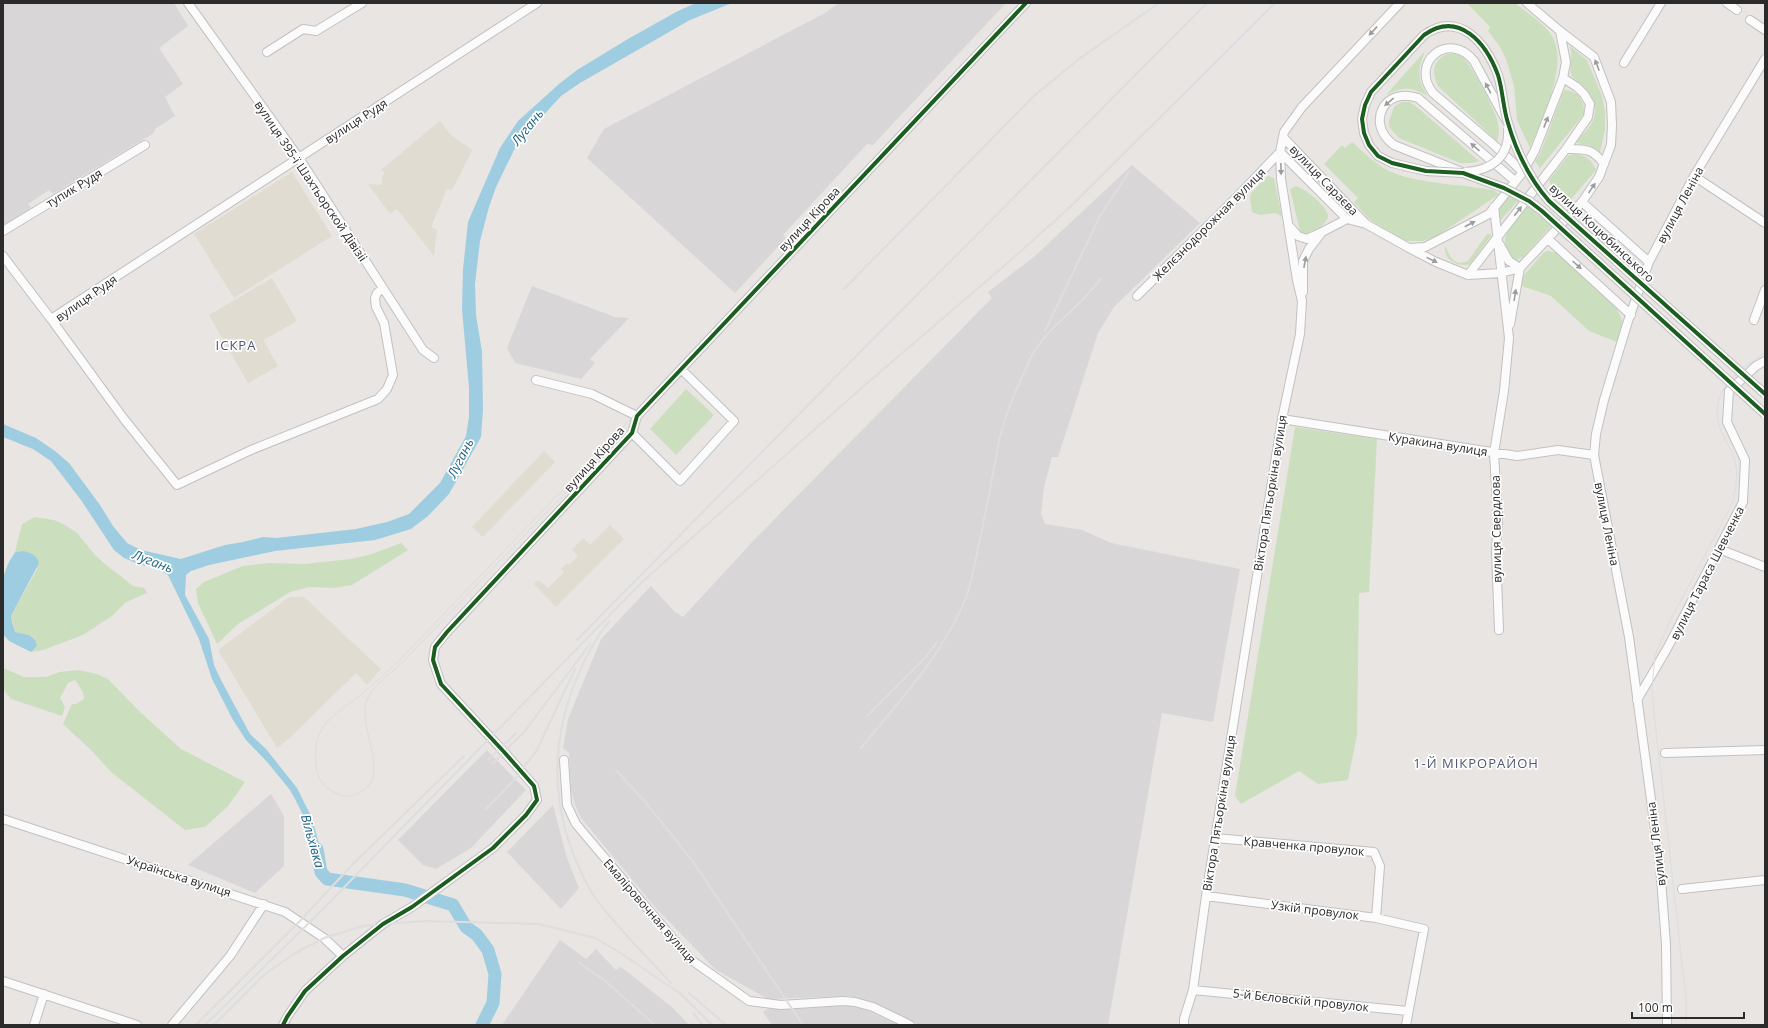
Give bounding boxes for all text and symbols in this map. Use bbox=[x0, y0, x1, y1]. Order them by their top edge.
one-way arrow bbox=[1369, 27, 1378, 36]
one-way arrow bbox=[1594, 58, 1600, 70]
one-way arrow bbox=[1485, 82, 1492, 94]
street label: вулиця Рудя bbox=[321, 94, 391, 148]
street label: вулиця 395-ї Шахтьорской Дівізіі bbox=[251, 97, 371, 265]
one-way arrow bbox=[1384, 97, 1395, 106]
water label: Лугань bbox=[506, 105, 547, 150]
one-way arrow bbox=[1543, 116, 1549, 128]
street label: вулиця Сараєва bbox=[1286, 141, 1362, 219]
one-way arrow bbox=[1470, 142, 1480, 151]
one-way arrow bbox=[1278, 163, 1284, 176]
street label: Желєзнодорожная вулиця bbox=[1149, 164, 1269, 284]
street label: вулиця Леніна bbox=[1653, 164, 1707, 246]
street label: тупик Рудя bbox=[43, 165, 105, 211]
street label: вулиця Коцюбинського bbox=[1546, 180, 1658, 286]
street label: вулиця Кірова bbox=[774, 183, 844, 255]
one-way arrow bbox=[1588, 183, 1596, 193]
one-way arrow bbox=[1514, 205, 1522, 216]
one-way arrow bbox=[1464, 220, 1476, 227]
one-way arrow bbox=[1302, 256, 1308, 268]
one-way arrow bbox=[1426, 257, 1437, 263]
one-way arrow bbox=[1572, 260, 1582, 270]
street label: вулиця Рудя bbox=[52, 271, 120, 325]
one-way arrow bbox=[1512, 288, 1518, 301]
district label: ІСКРА bbox=[216, 336, 256, 354]
street label: Віктора Пятьоркіна вулиця bbox=[1249, 414, 1291, 572]
street label: вулиця Кірова bbox=[560, 422, 628, 496]
street label: Куракина вулиця bbox=[1387, 428, 1489, 460]
water label: Лугань bbox=[442, 435, 478, 482]
street label: вулиця Свердлова bbox=[1487, 475, 1505, 583]
street label: вулиця Леніна bbox=[1591, 481, 1623, 567]
street label: вулиця Тараса Шевченка bbox=[1666, 503, 1748, 643]
water label: Лугань bbox=[129, 545, 176, 577]
street label: Віктора Пятьоркіна вулиця bbox=[1198, 734, 1240, 892]
district label: 1-Й МІКРОРАЙОН bbox=[1413, 754, 1539, 772]
street label: вулиця Леніна bbox=[1642, 801, 1670, 887]
water label: Вільхівка bbox=[297, 812, 329, 871]
street label: Кравченка провулок bbox=[1243, 832, 1366, 860]
street label: Українська вулиця bbox=[125, 851, 233, 901]
street label: Емаліровочная вулиця bbox=[600, 855, 700, 967]
street label: Узкій провулок bbox=[1270, 896, 1361, 924]
street label: 5-й Бєловскій провулок bbox=[1232, 984, 1371, 1016]
scale bar bbox=[1632, 994, 1744, 1020]
text: 100 m bbox=[1638, 999, 1673, 1016]

